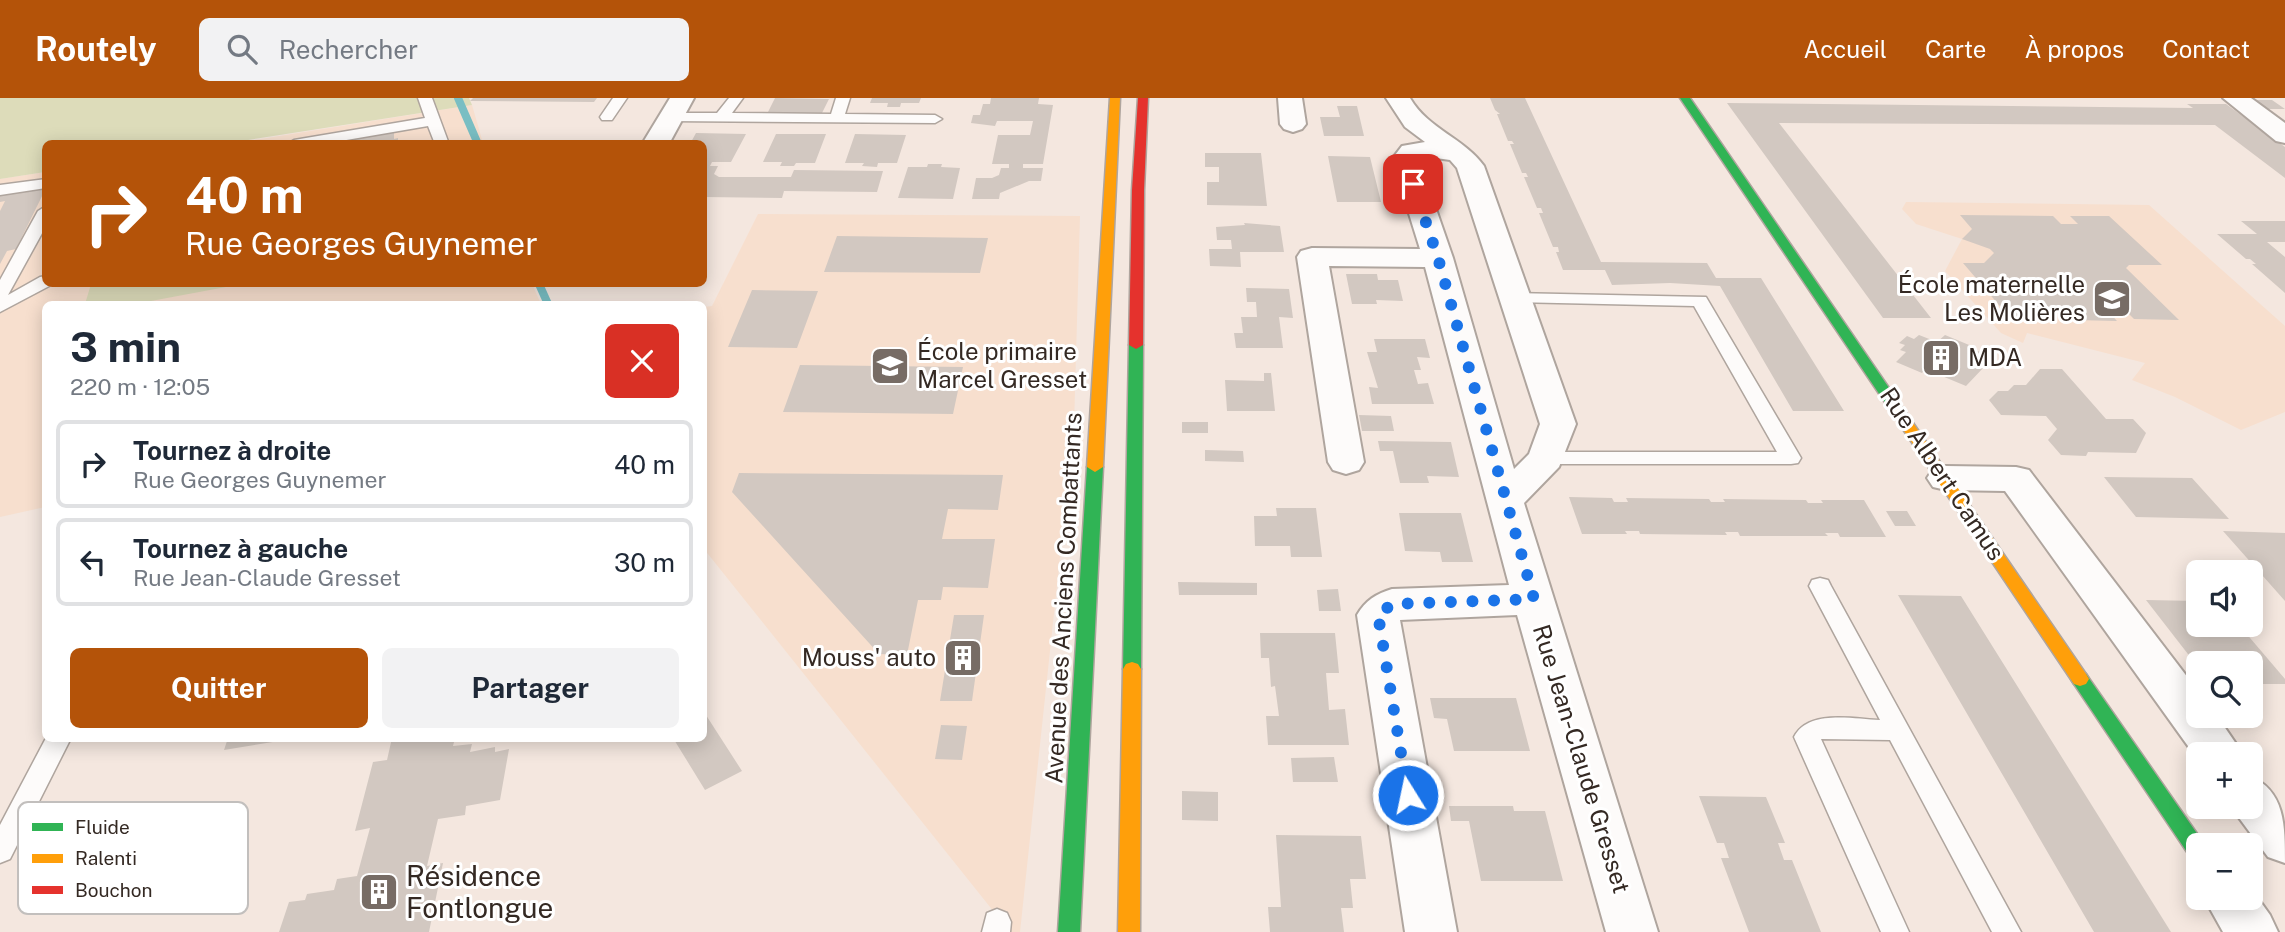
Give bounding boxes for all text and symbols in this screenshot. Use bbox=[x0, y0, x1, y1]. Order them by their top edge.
search box bbox=[199, 18, 689, 81]
text: Routely bbox=[35, 30, 157, 68]
icon: search bbox=[223, 30, 261, 68]
text: Rechercher bbox=[279, 34, 418, 65]
text: Accueil bbox=[1804, 35, 1887, 63]
text: Carte bbox=[1925, 35, 1986, 63]
text: À propos bbox=[2024, 35, 2124, 63]
text: Contact bbox=[2162, 35, 2250, 63]
pin bbox=[1383, 154, 1443, 214]
icon: arrive bbox=[1394, 165, 1432, 203]
text: 40 m bbox=[185, 166, 304, 224]
icon: right bbox=[70, 168, 161, 259]
text: Rue Georges Guynemer bbox=[185, 225, 538, 262]
place label: École maternelle Les Molières bbox=[1898, 270, 2085, 326]
school or university icon: École maternelle Les Molières bbox=[2091, 278, 2133, 320]
text: 3 min bbox=[70, 322, 181, 371]
button: close bbox=[605, 324, 679, 398]
place label: École primaire Marcel Gresset bbox=[917, 337, 1087, 393]
building icon: MDA bbox=[1920, 337, 1962, 379]
place label: MDA bbox=[1968, 343, 2022, 371]
school or university icon: École primaire Marcel Gresset bbox=[869, 345, 911, 387]
text: 220 m · 12:05 bbox=[70, 373, 210, 400]
street label: Rue Albert Camus bbox=[1875, 382, 2011, 565]
street label: Avenue des Anciens Combattants bbox=[1039, 412, 1087, 784]
text: Tournez à droite bbox=[133, 435, 331, 466]
icon: right bbox=[74, 445, 112, 483]
text: 40 m bbox=[614, 449, 675, 480]
text: Rue Georges Guynemer bbox=[133, 466, 386, 493]
text: Tournez à gauche bbox=[133, 533, 348, 564]
icon: left bbox=[74, 543, 112, 581]
text: 30 m bbox=[614, 547, 675, 578]
map controls bbox=[2186, 560, 2263, 910]
button: sound bbox=[2186, 560, 2263, 637]
text: Rue Jean-Claude Gresset bbox=[133, 564, 401, 591]
street label: Rue Jean-Claude Gresset bbox=[1528, 621, 1636, 896]
building icon: Mouss' auto bbox=[942, 637, 984, 679]
place label: Mouss' auto bbox=[802, 643, 936, 671]
button: Quitter bbox=[70, 648, 368, 728]
button: Partager bbox=[382, 648, 679, 728]
button: search bbox=[2186, 651, 2263, 728]
button: + bbox=[2186, 742, 2263, 819]
position arrow bbox=[1371, 758, 1445, 832]
legend bbox=[18, 802, 248, 914]
text: Fluide bbox=[75, 816, 130, 838]
button: − bbox=[2186, 833, 2263, 910]
text: Ralenti bbox=[75, 847, 137, 869]
place label: Résidence Fontlongue bbox=[406, 859, 553, 924]
building icon: Résidence Fontlongue bbox=[358, 871, 400, 913]
text: Bouchon bbox=[75, 879, 152, 901]

